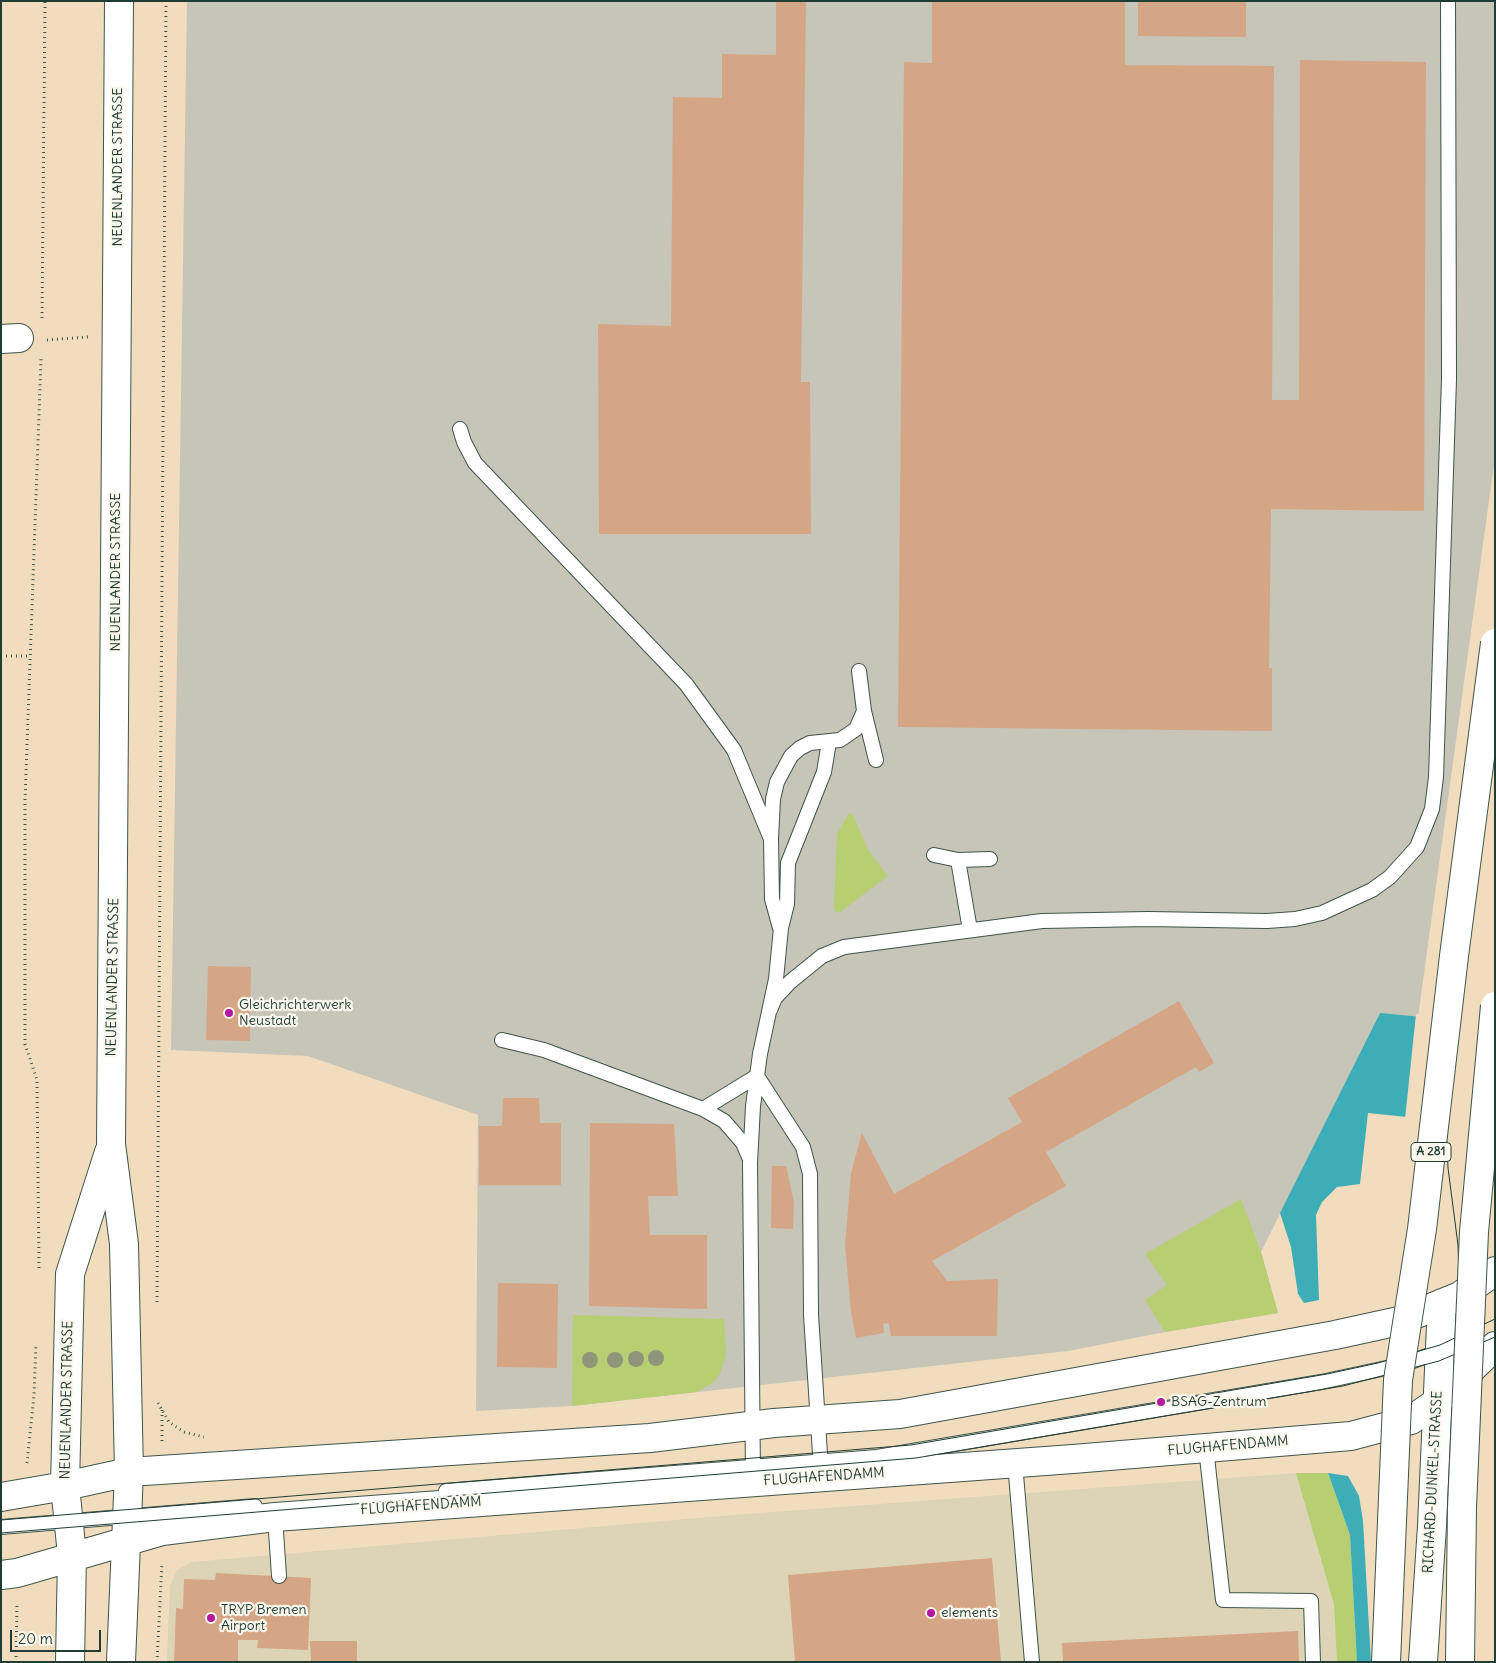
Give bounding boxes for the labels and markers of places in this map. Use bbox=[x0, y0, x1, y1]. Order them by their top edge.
place label: Gleichrichterwerk Neustadt bbox=[239, 997, 351, 1030]
marker: Gleichrichterwerk Neustadt bbox=[223, 1007, 235, 1019]
place label: BSAG-Zentrum bbox=[1171, 1394, 1267, 1410]
marker: BSAG-Zentrum bbox=[1155, 1396, 1167, 1408]
place label: TRYP Bremen Airport bbox=[221, 1602, 307, 1634]
place label: elements bbox=[941, 1605, 998, 1621]
marker: elements bbox=[925, 1607, 937, 1619]
marker: TRYP Bremen Airport bbox=[205, 1612, 217, 1624]

